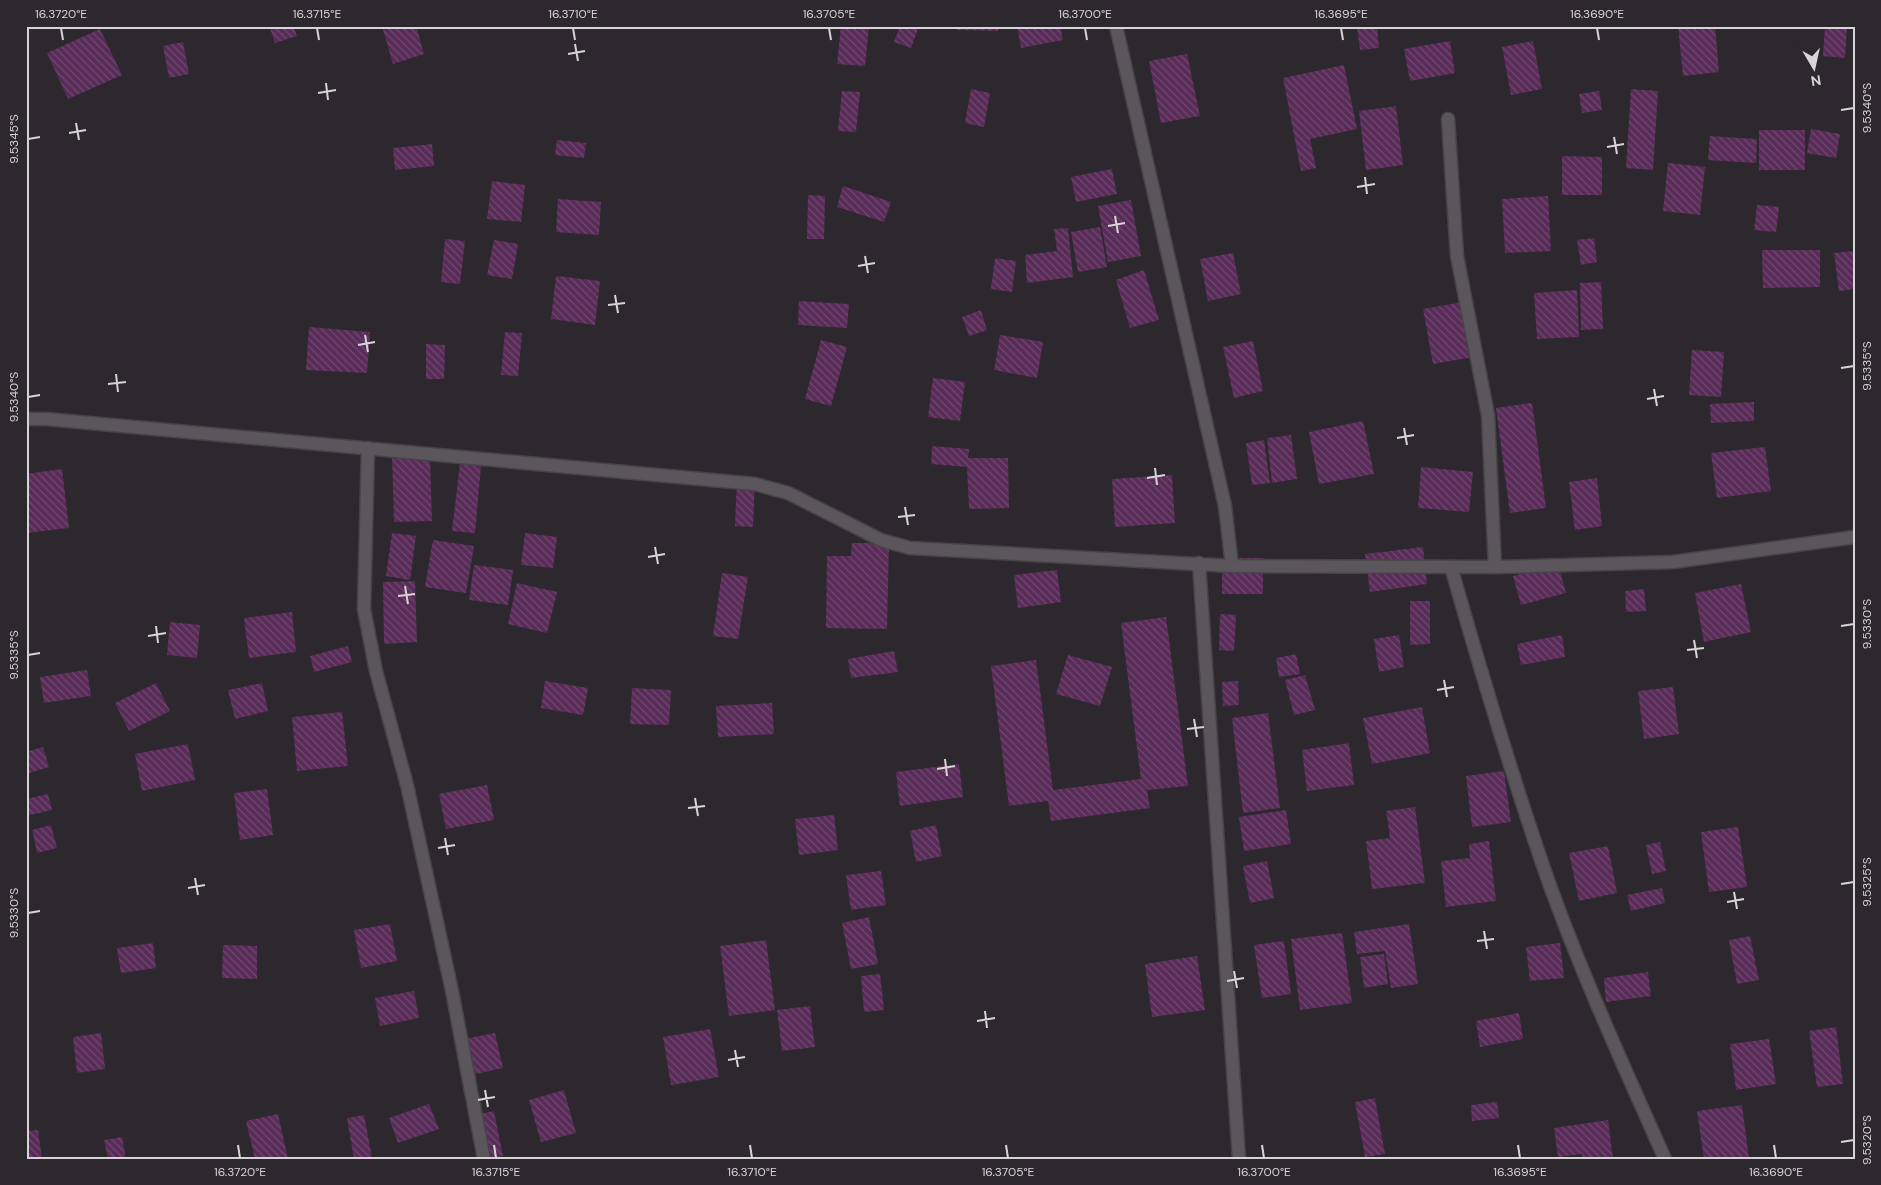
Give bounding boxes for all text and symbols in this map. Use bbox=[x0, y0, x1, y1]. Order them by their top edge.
text: 16.3720°E bbox=[35, 6, 87, 22]
text: 16.3715°E bbox=[293, 6, 341, 22]
text: 16.3710°E bbox=[548, 6, 598, 22]
text: 16.3705°E bbox=[803, 6, 856, 22]
text: 16.3700°E bbox=[1058, 6, 1112, 22]
text: 16.3695°E bbox=[1314, 6, 1368, 22]
text: 16.3690°E bbox=[1570, 6, 1624, 22]
north arrow bbox=[1788, 42, 1838, 92]
text: N bbox=[1810, 71, 1822, 91]
text: 9.5340°S bbox=[1859, 83, 1875, 133]
text: 9.5345°S bbox=[6, 114, 22, 164]
text: 9.5335°S bbox=[1859, 341, 1875, 391]
text: 9.5340°S bbox=[6, 372, 22, 422]
text: 9.5330°S bbox=[1859, 599, 1875, 649]
text: 9.5335°S bbox=[6, 630, 22, 680]
text: 9.5325°S bbox=[1859, 857, 1875, 907]
text: 9.5330°S bbox=[6, 888, 22, 938]
text: 9.5320°S bbox=[1859, 1115, 1875, 1165]
text: 16.3720°E bbox=[214, 1164, 266, 1180]
text: 16.3715°E bbox=[472, 1164, 520, 1180]
text: 16.3710°E bbox=[727, 1164, 777, 1180]
text: 16.3705°E bbox=[982, 1164, 1035, 1180]
text: 16.3700°E bbox=[1237, 1164, 1291, 1180]
text: 16.3695°E bbox=[1493, 1164, 1547, 1180]
text: 16.3690°E bbox=[1749, 1164, 1803, 1180]

